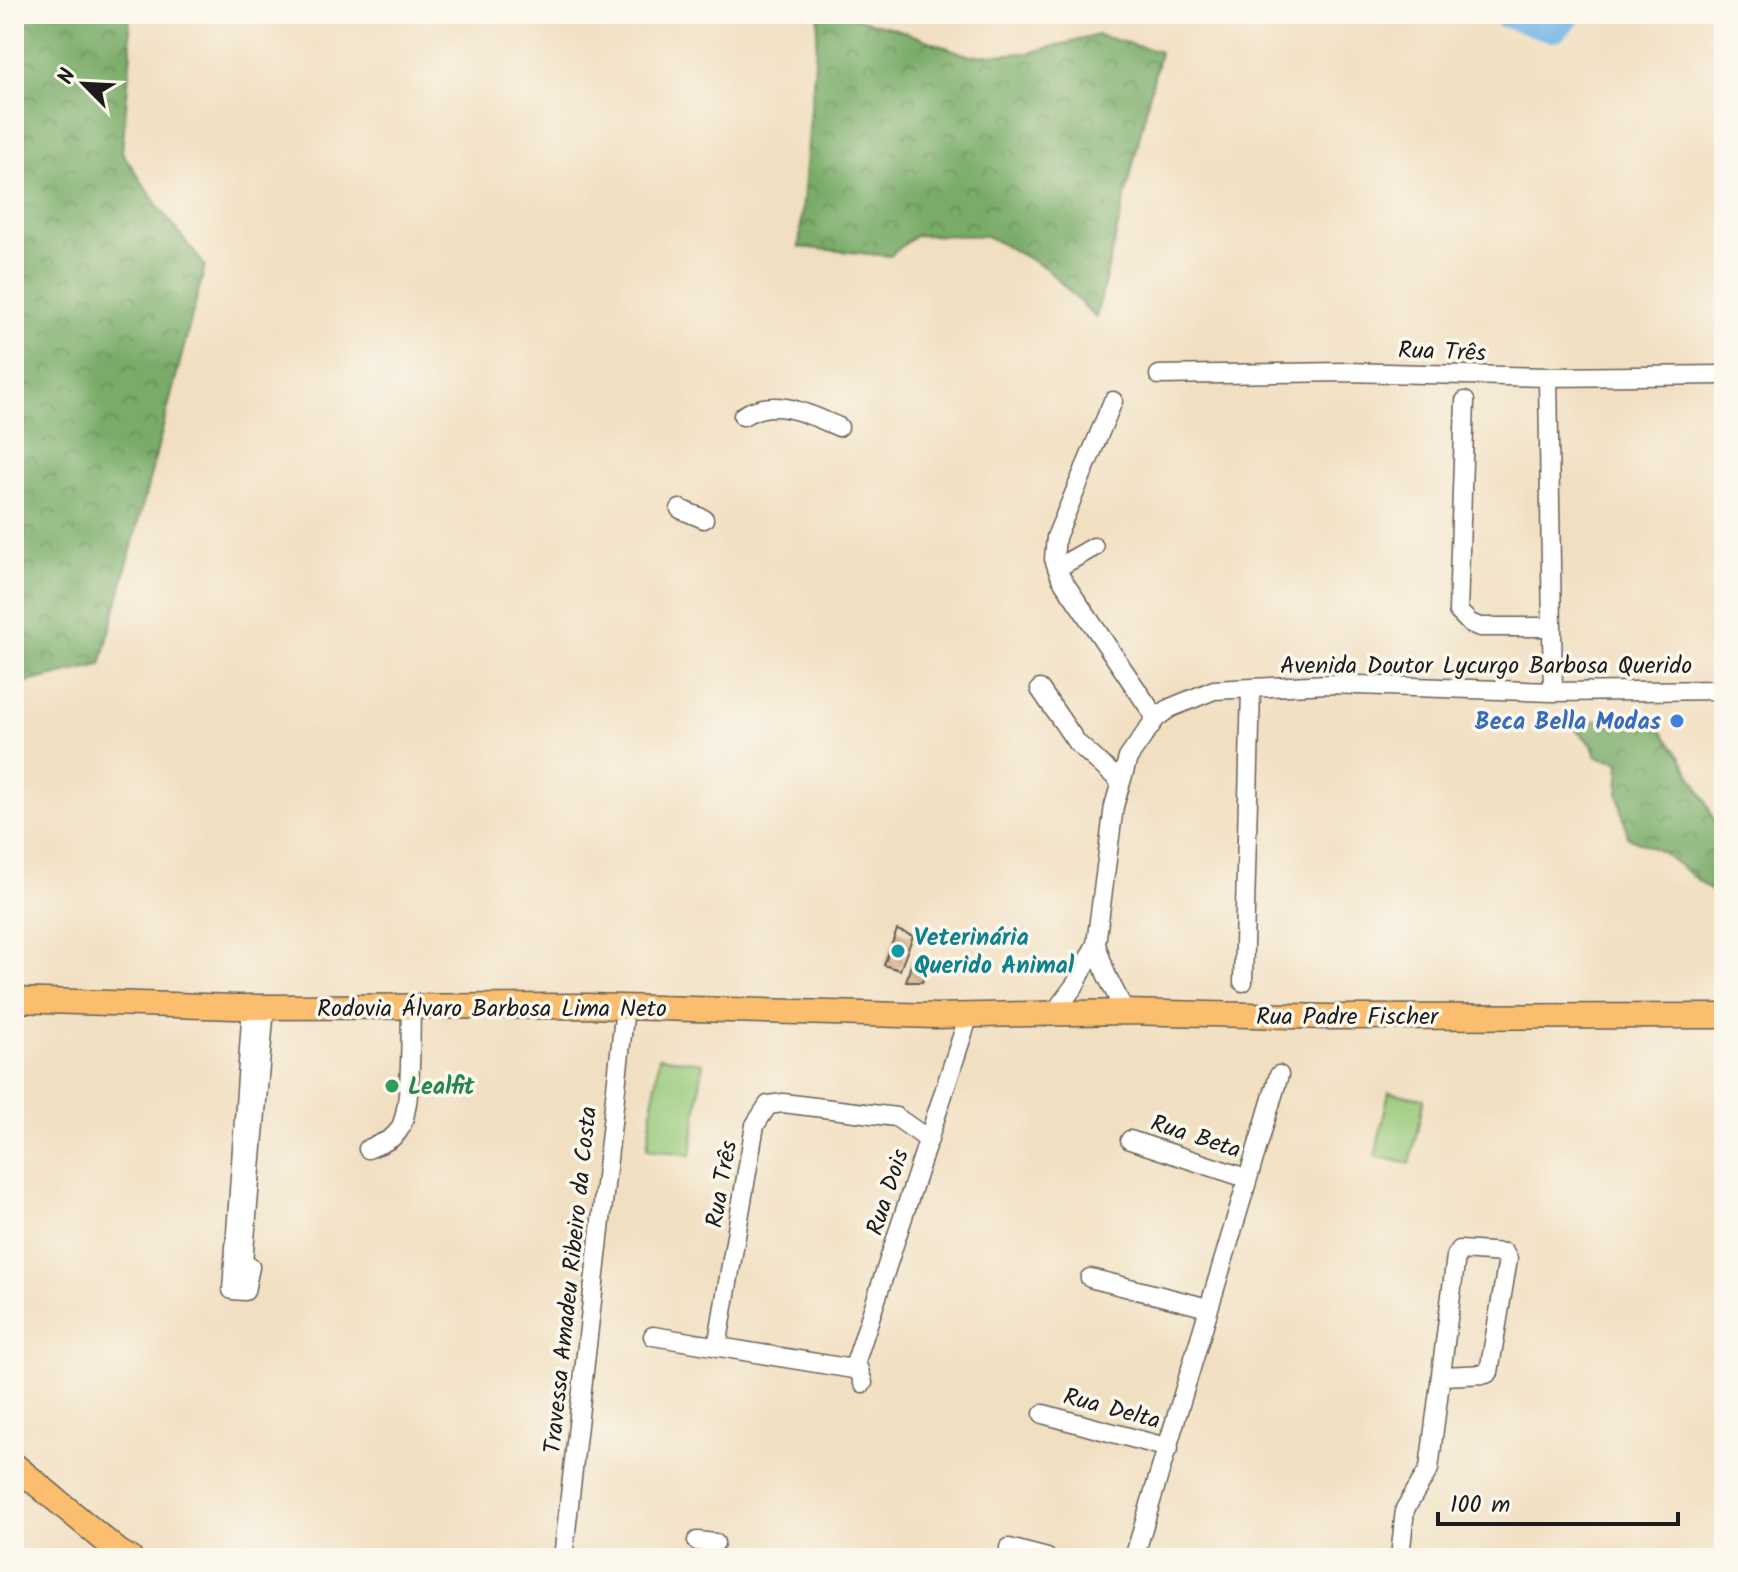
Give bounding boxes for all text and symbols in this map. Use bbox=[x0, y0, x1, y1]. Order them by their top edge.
north arrow bbox=[44, 44, 124, 124]
text: N bbox=[49, 63, 87, 90]
street label: Rua Três bbox=[1397, 331, 1487, 374]
street label: Avenida Doutor Lycurgo Barbosa Querido bbox=[1280, 647, 1692, 686]
place label: Beca Bella Modas bbox=[1475, 703, 1661, 742]
marker: Beca Bella Modas bbox=[1668, 712, 1686, 730]
place label: Veterinária Querido Animal bbox=[914, 919, 1075, 986]
marker: Veterinária Querido Animal bbox=[889, 942, 907, 960]
street label: Rodovia Álvaro Barbosa Lima Neto bbox=[317, 990, 667, 1029]
street label: Rua Padre Fischer bbox=[1256, 998, 1440, 1037]
place label: Lealfit bbox=[408, 1068, 476, 1107]
marker: Lealfit bbox=[383, 1077, 401, 1095]
street label: Travessa Amadeu Ribeiro da Costa bbox=[534, 1104, 609, 1456]
street label: Rua Beta bbox=[1145, 1104, 1246, 1170]
street label: Rua Três bbox=[696, 1138, 749, 1231]
street label: Rua Dois bbox=[856, 1144, 921, 1241]
street label: Rua Delta bbox=[1059, 1378, 1165, 1441]
scale bar bbox=[1438, 1476, 1678, 1526]
text: 100 m bbox=[1450, 1486, 1510, 1525]

